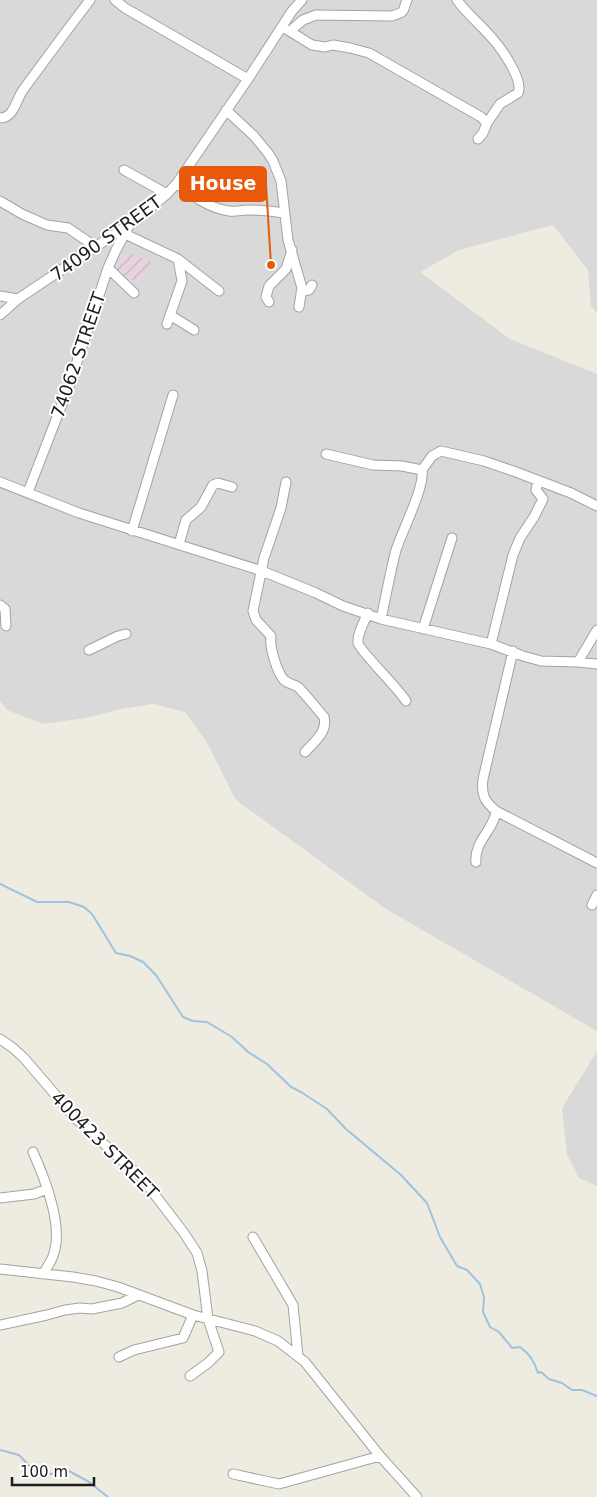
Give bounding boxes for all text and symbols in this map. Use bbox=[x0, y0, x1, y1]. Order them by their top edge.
callout: House bbox=[180, 167, 266, 201]
text: House bbox=[190, 172, 256, 194]
street label: 74090 STREET bbox=[47, 190, 166, 285]
street label: 74062 STREET bbox=[47, 288, 110, 421]
street label: 400423 STREET bbox=[47, 1087, 164, 1204]
scale bar bbox=[12, 1454, 95, 1486]
text: 100 m bbox=[20, 1463, 68, 1481]

